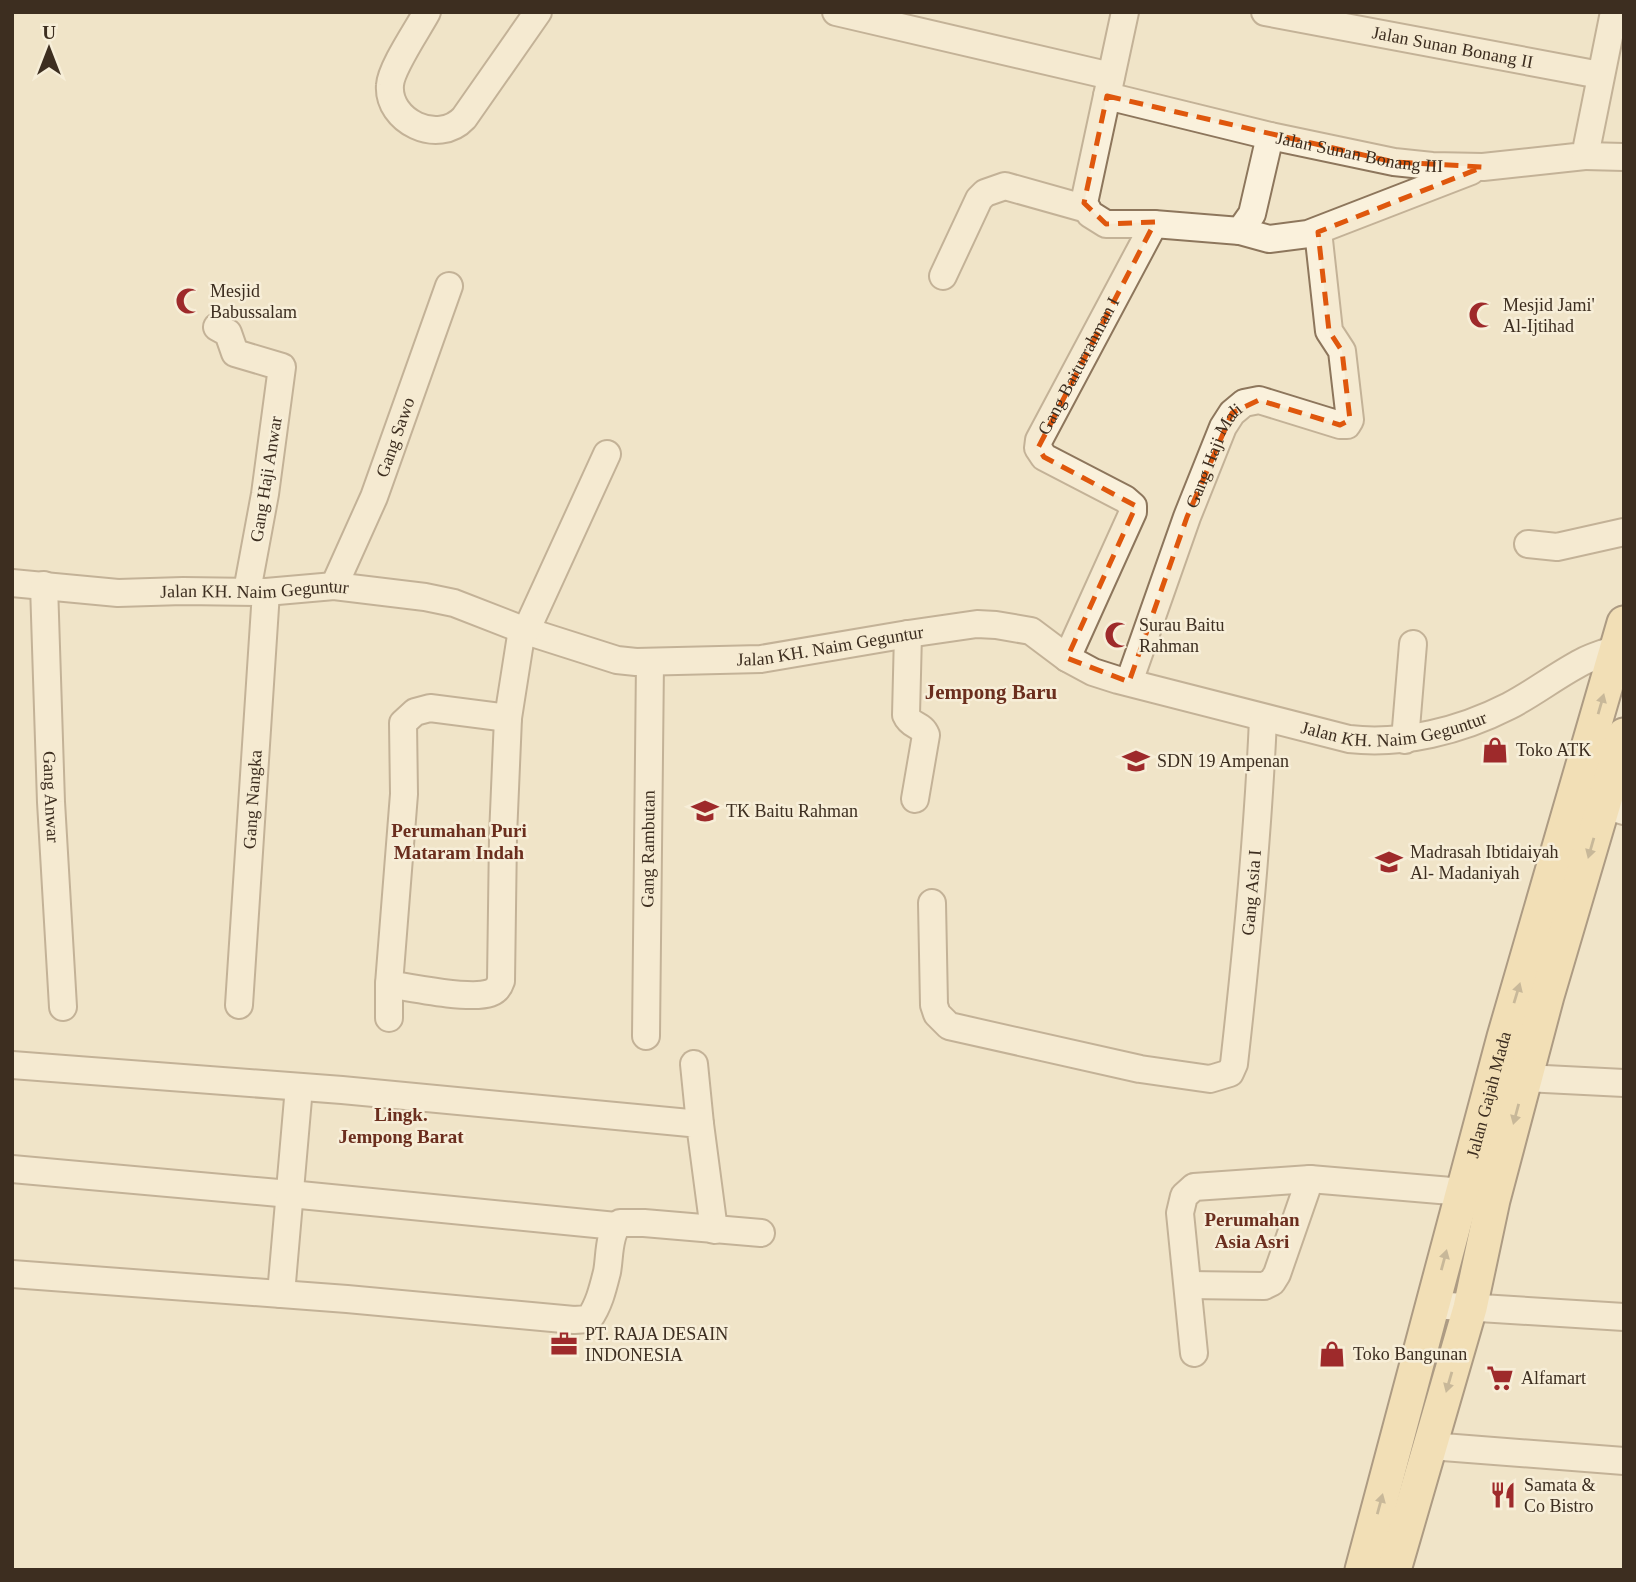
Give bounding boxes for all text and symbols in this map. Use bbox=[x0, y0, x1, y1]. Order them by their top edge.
north arrow bbox=[14, 14, 84, 84]
text: U bbox=[42, 22, 56, 43]
street label: Jalan Sunan Bonang II bbox=[1370, 22, 1535, 72]
street label: Jalan Sunan Bonang III bbox=[1274, 128, 1443, 176]
place label: Mesjid Babussalam bbox=[210, 281, 297, 322]
mosque icon: Mesjid Babussalam bbox=[174, 286, 204, 316]
street label: Gang Baiturrahman I bbox=[1034, 294, 1123, 438]
place label: Mesjid Jami' Al-Ijtihad bbox=[1503, 295, 1595, 336]
mosque icon: Mesjid Jami' Al-Ijtihad bbox=[1467, 300, 1497, 330]
street label: Gang Sawo bbox=[372, 395, 419, 480]
street label: Gang Haji Mali bbox=[1182, 399, 1246, 511]
street label: Gang Haji Anwar bbox=[246, 415, 286, 543]
street label: Jalan KH. Naim Geguntur bbox=[160, 576, 350, 602]
place label: Surau Baitu Rahman bbox=[1139, 615, 1225, 656]
mosque icon: Surau Baitu Rahman bbox=[1103, 620, 1133, 650]
street label: Jalan KH. Naim Geguntur bbox=[736, 622, 925, 670]
district label: Jempong Baru bbox=[925, 680, 1058, 704]
one-way arrow bbox=[1596, 693, 1607, 715]
street label: Jalan KH. Naim Geguntur bbox=[1299, 707, 1490, 750]
shop icon: Toko ATK bbox=[1480, 735, 1510, 765]
place label: Toko ATK bbox=[1516, 740, 1591, 760]
school or university icon: SDN 19 Ampenan bbox=[1121, 746, 1151, 776]
street label: Gang Nangka bbox=[239, 749, 266, 850]
street label: Gang Anwar bbox=[39, 751, 63, 843]
place label: SDN 19 Ampenan bbox=[1157, 751, 1289, 771]
street label: Gang Rambutan bbox=[637, 790, 659, 908]
school or university icon: TK Baitu Rahman bbox=[690, 796, 720, 826]
place label: TK Baitu Rahman bbox=[726, 801, 858, 821]
district label: Perumahan Puri Mataram Indah bbox=[391, 820, 527, 863]
one-way arrow bbox=[1585, 838, 1595, 859]
place label: Madrasah Ibtidaiyah Al- Madaniyah bbox=[1410, 842, 1558, 883]
school or university icon: Madrasah Ibtidaiyah Al- Madaniyah bbox=[1374, 847, 1404, 877]
street label: Gang Asia I bbox=[1238, 849, 1265, 936]
one-way arrow bbox=[1513, 983, 1523, 1004]
street label: Jalan Gajah Mada bbox=[1462, 1029, 1515, 1160]
one-way arrow bbox=[1510, 1103, 1521, 1125]
district label: Lingk. Jempong Barat bbox=[338, 1104, 464, 1147]
district label: Perumahan Asia Asri bbox=[1205, 1209, 1300, 1252]
one-way arrow bbox=[1440, 1249, 1450, 1270]
place label: PT. RAJA DESAIN INDONESIA bbox=[585, 1324, 728, 1365]
office icon: PT. RAJA DESAIN INDONESIA bbox=[549, 1329, 579, 1359]
shop icon: Toko Bangunan bbox=[1317, 1339, 1347, 1369]
place label: Toko Bangunan bbox=[1353, 1344, 1467, 1364]
supermarket icon: Alfamart bbox=[1485, 1363, 1515, 1393]
place label: Alfamart bbox=[1521, 1368, 1586, 1388]
one-way arrow bbox=[1443, 1372, 1453, 1393]
place label: Samata & Co Bistro bbox=[1524, 1475, 1595, 1516]
restaurant icon: Samata & Co Bistro bbox=[1488, 1480, 1518, 1510]
one-way arrow bbox=[1376, 1493, 1386, 1514]

